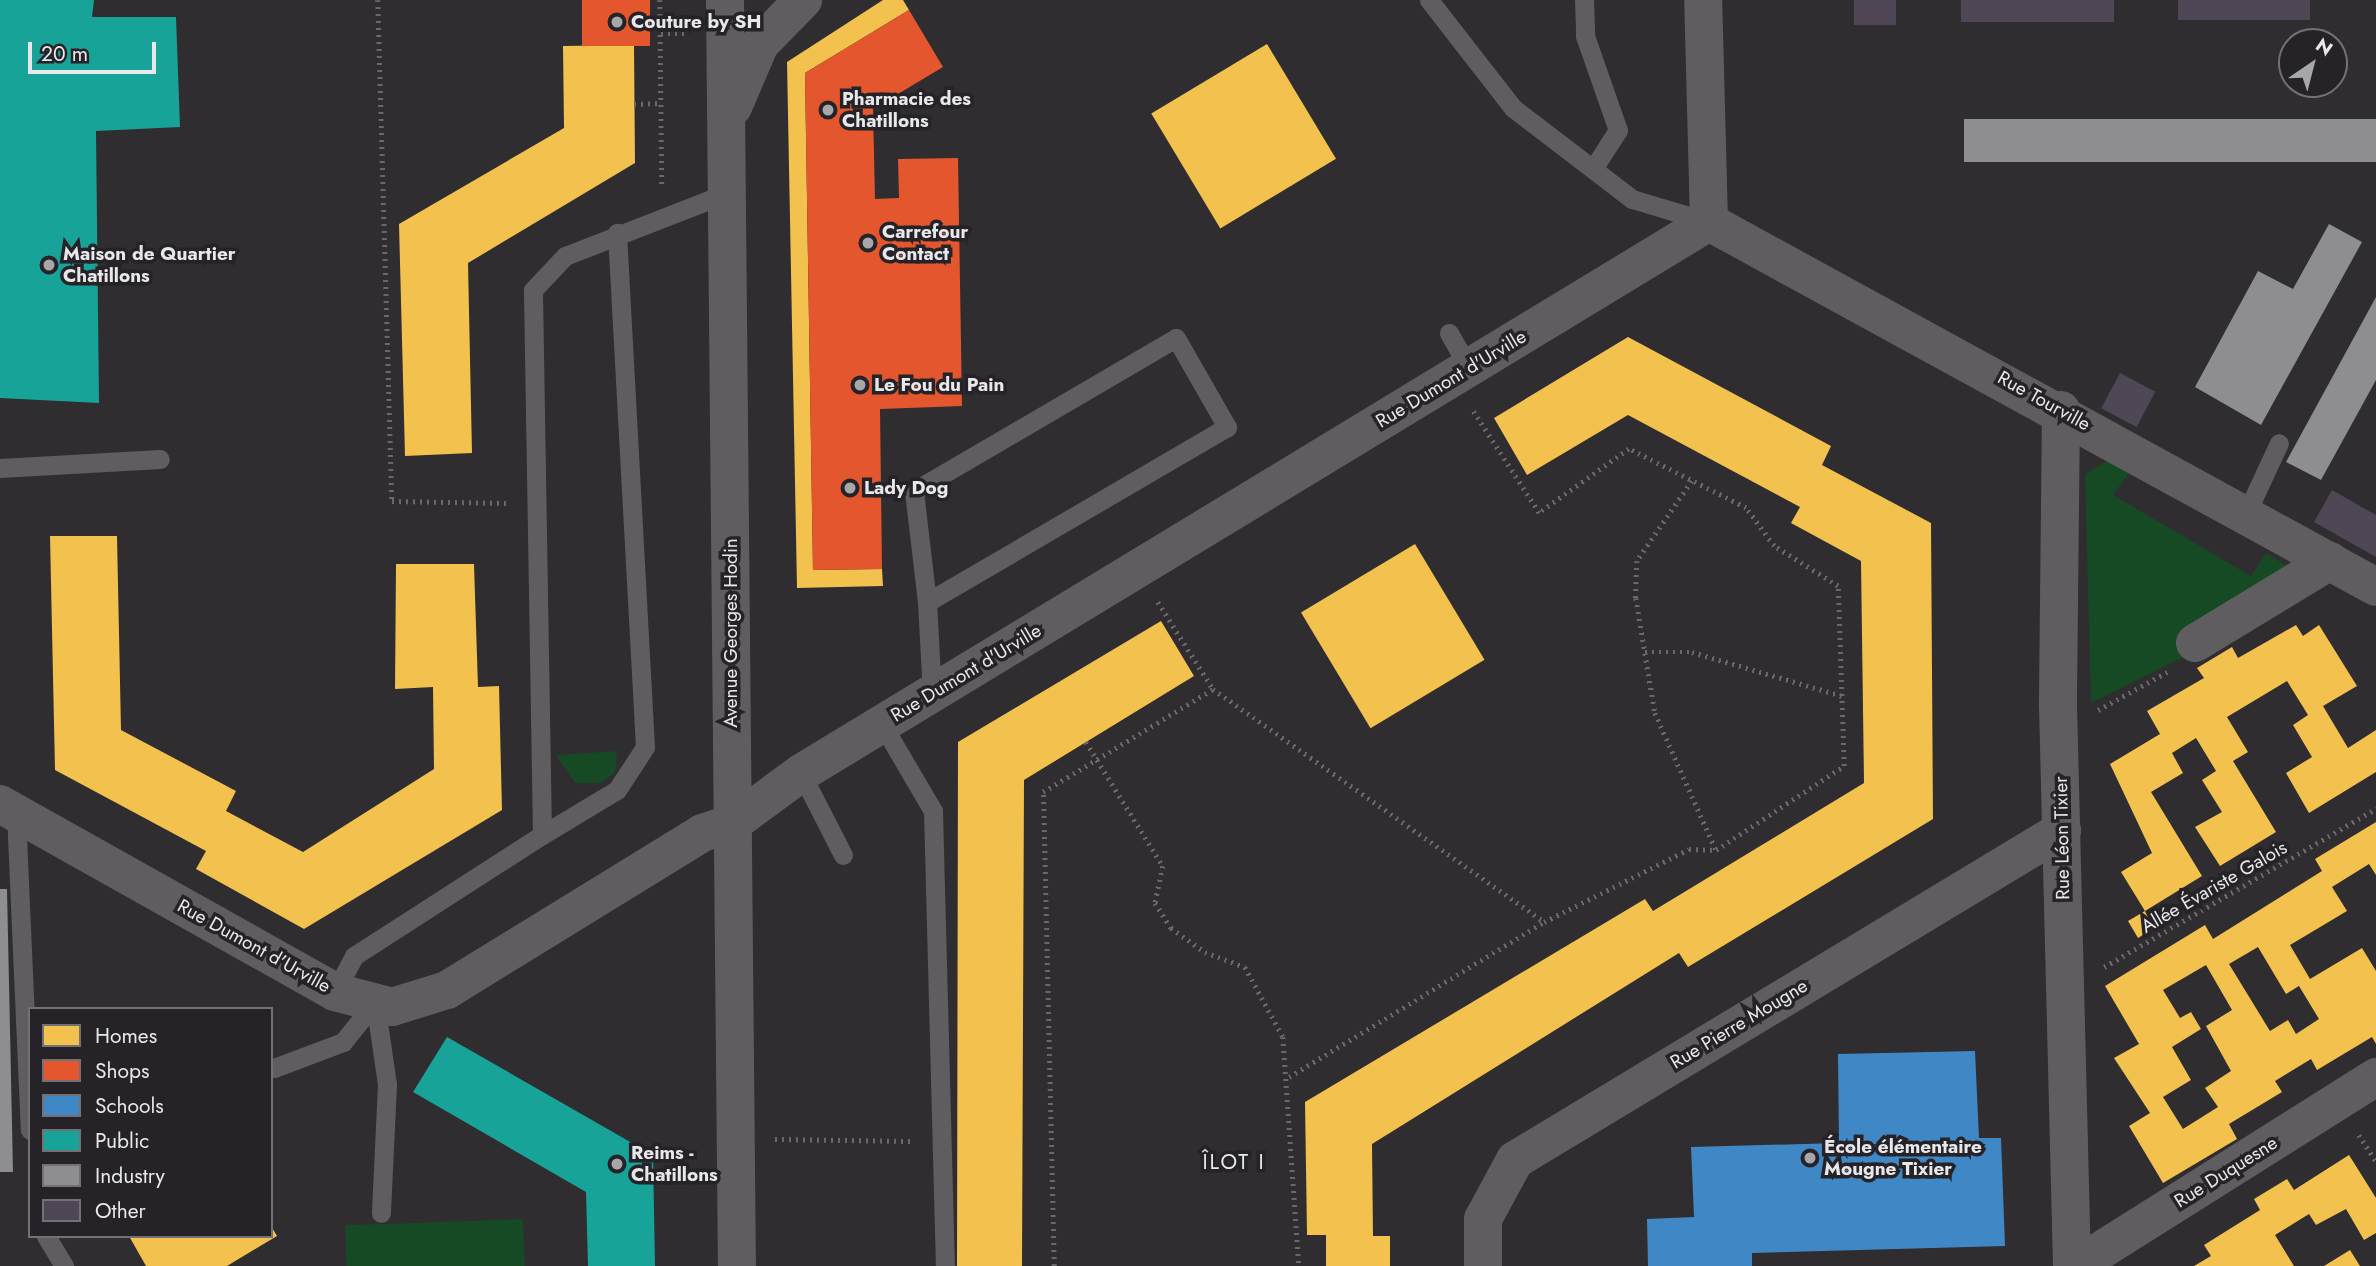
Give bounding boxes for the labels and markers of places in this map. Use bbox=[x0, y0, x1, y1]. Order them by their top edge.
place label: Couture by SH bbox=[631, 11, 761, 33]
marker: Couture by SH bbox=[609, 14, 625, 30]
place label: Pharmacie des Chatillons bbox=[842, 88, 971, 132]
marker: Pharmacie des Chatillons bbox=[820, 102, 836, 118]
place label: Carrefour Contact bbox=[882, 221, 968, 265]
marker: Carrefour Contact bbox=[860, 235, 876, 251]
place label: Maison de Quartier Chatillons bbox=[63, 243, 236, 287]
marker: Maison de Quartier Chatillons bbox=[41, 257, 57, 273]
place label: Le Fou du Pain bbox=[874, 374, 1004, 396]
marker: Le Fou du Pain bbox=[852, 377, 868, 393]
place label: Lady Dog bbox=[864, 477, 948, 499]
marker: Lady Dog bbox=[842, 480, 858, 496]
place label: École élémentaire Mougne Tixier bbox=[1824, 1136, 1982, 1180]
place label: Reims - Chatillons bbox=[631, 1142, 718, 1186]
marker: École élémentaire Mougne Tixier bbox=[1802, 1150, 1818, 1166]
marker: Reims - Chatillons bbox=[609, 1156, 625, 1172]

